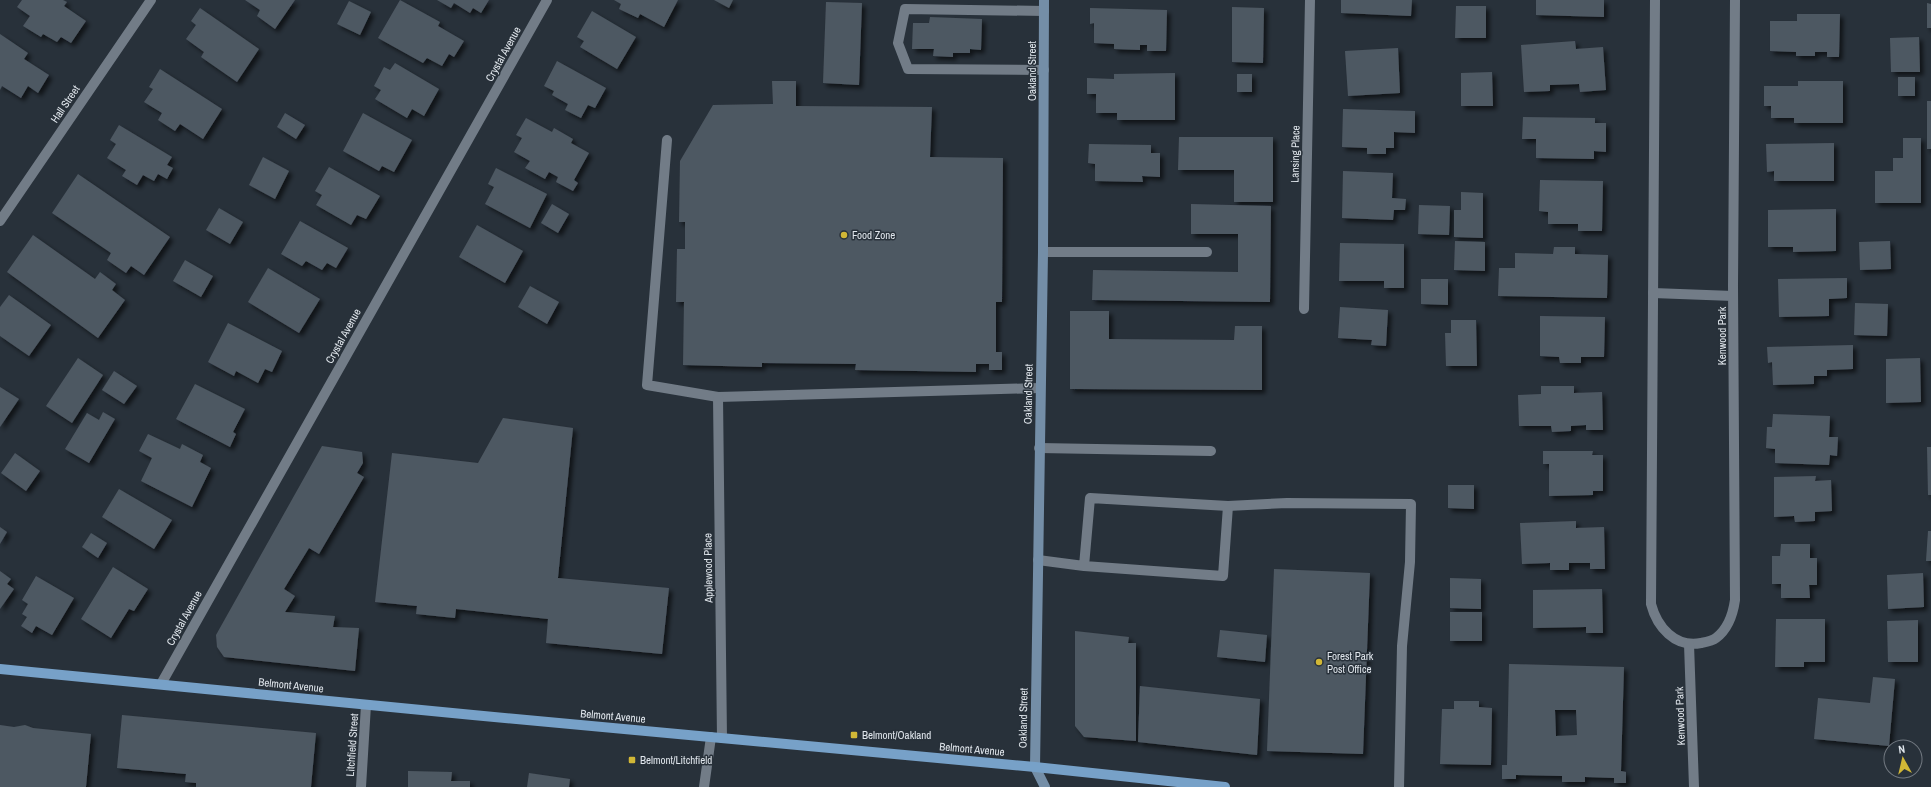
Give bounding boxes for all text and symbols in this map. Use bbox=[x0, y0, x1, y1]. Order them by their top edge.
street label: Crystal Avenue bbox=[482, 24, 524, 84]
street label: Oakland Street bbox=[1025, 40, 1039, 101]
street label: Hall Street bbox=[47, 82, 83, 125]
street label: Lansing Place bbox=[1288, 125, 1302, 183]
place label: Food Zone bbox=[852, 228, 895, 242]
marker: Food Zone bbox=[839, 230, 849, 240]
street label: Crystal Avenue bbox=[322, 306, 364, 366]
street label: Kenwood Park bbox=[1715, 306, 1729, 365]
street label: Oakland Street bbox=[1020, 363, 1036, 424]
street label: Applewood Place bbox=[700, 533, 716, 604]
street label: Crystal Avenue bbox=[163, 588, 205, 648]
place label: Forest Park Post Office bbox=[1327, 649, 1374, 676]
marker: Forest Park Post Office bbox=[1314, 657, 1324, 667]
street label: Belmont Avenue bbox=[258, 675, 324, 695]
street label: Kenwood Park bbox=[1672, 686, 1688, 746]
street label: Oakland Street bbox=[1015, 687, 1031, 748]
street label: Belmont Avenue bbox=[580, 706, 646, 726]
street label: Litchfield Street bbox=[343, 713, 361, 777]
place label: Belmont/Oakland bbox=[862, 728, 931, 742]
marker: Belmont/Oakland bbox=[849, 730, 859, 740]
street label: Belmont Avenue bbox=[939, 739, 1005, 759]
north arrow bbox=[1883, 739, 1923, 779]
text: N bbox=[1897, 742, 1906, 756]
place label: Belmont/Litchfield bbox=[640, 753, 712, 767]
marker: Belmont/Litchfield bbox=[627, 755, 637, 765]

